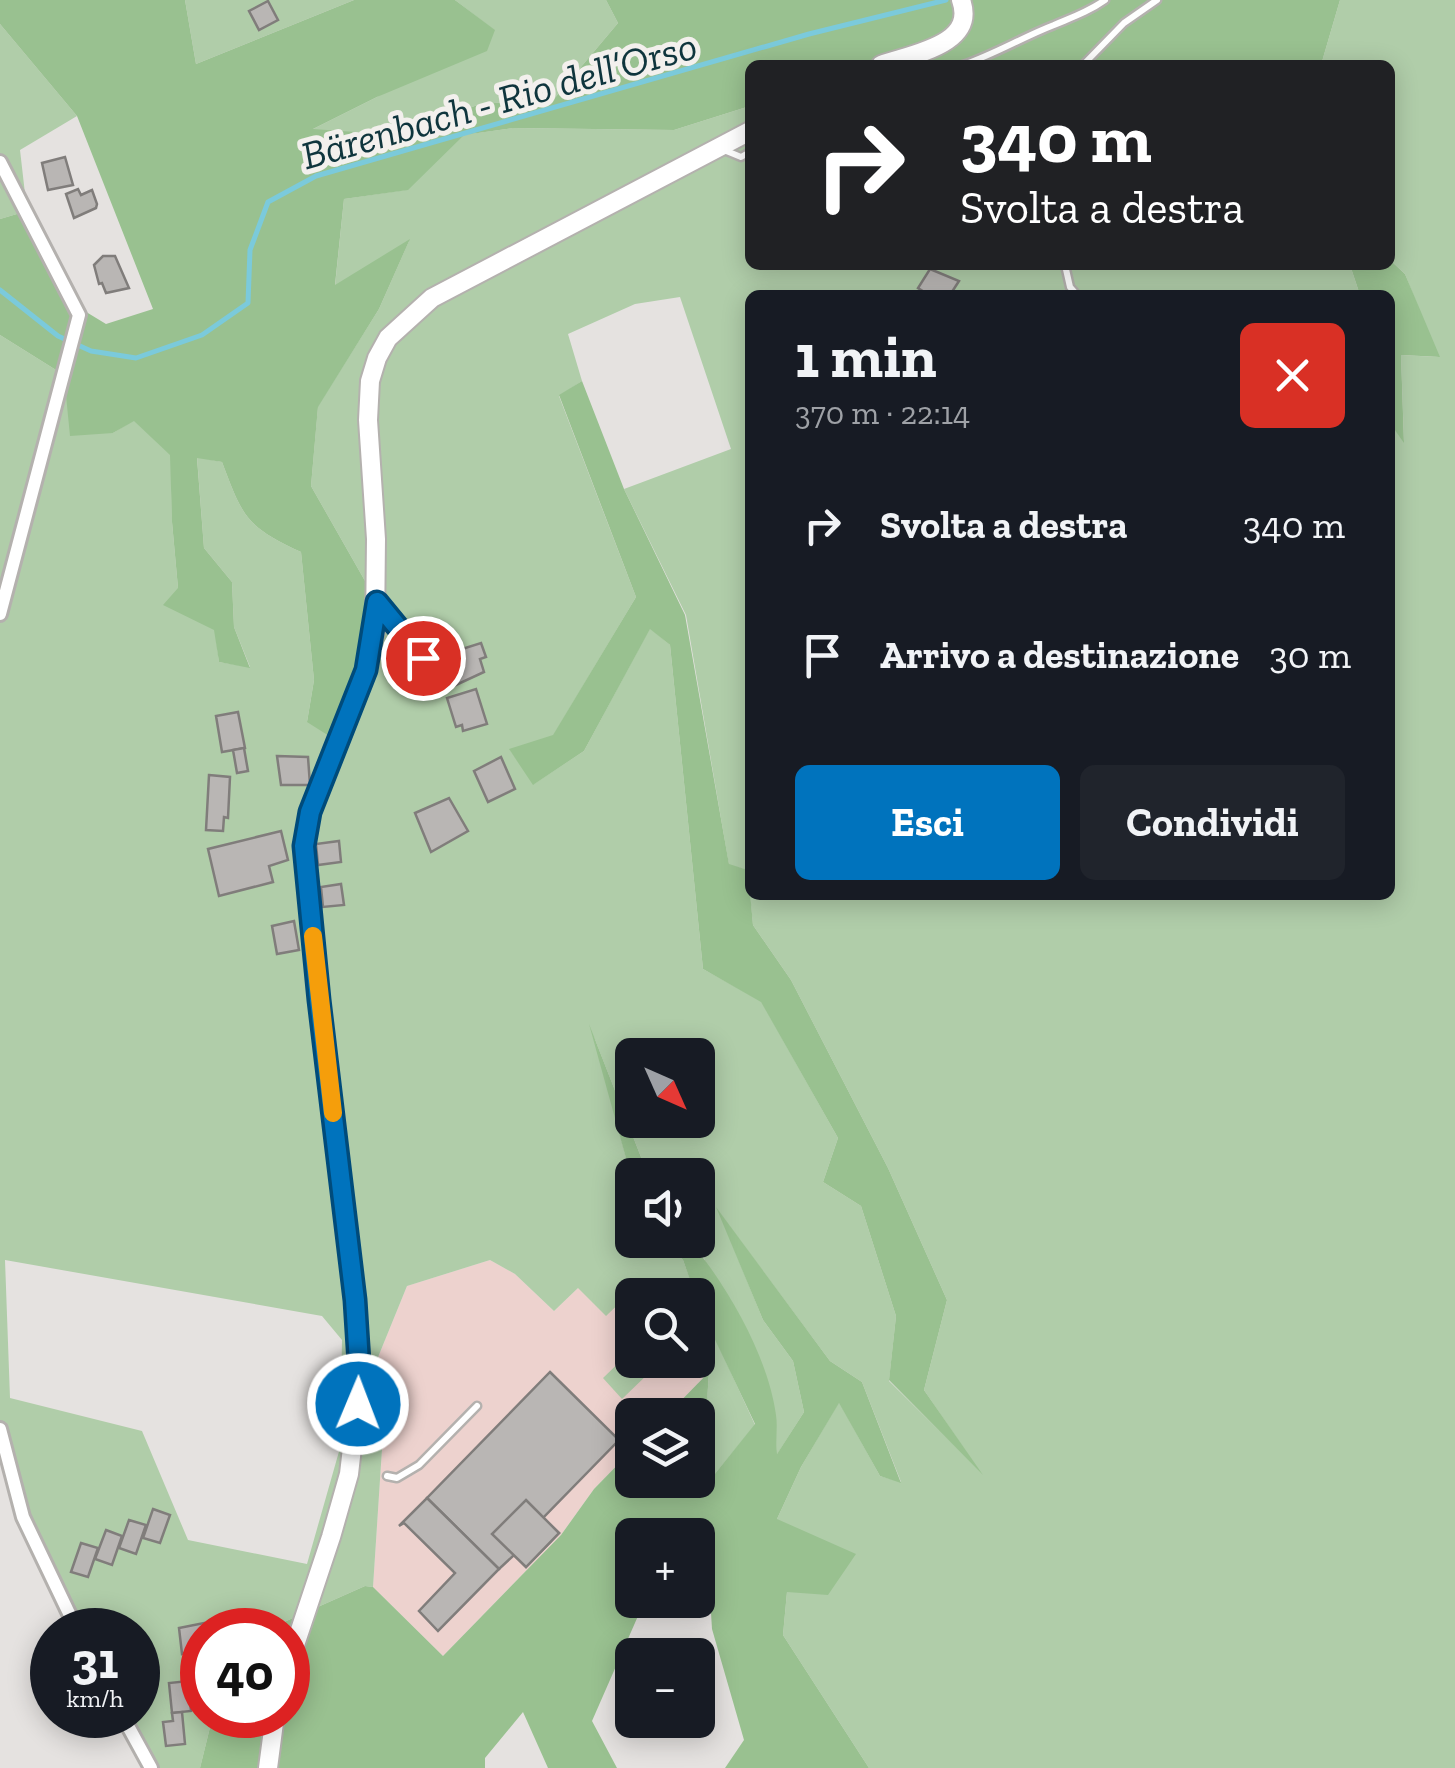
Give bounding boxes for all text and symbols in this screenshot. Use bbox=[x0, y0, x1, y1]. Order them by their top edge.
water label: Bärenbach - Rio dell’Orso bbox=[296, 21, 702, 179]
text: 340 m bbox=[960, 96, 1152, 180]
icon: right bbox=[795, 100, 925, 230]
text: Svolta a destra bbox=[960, 181, 1244, 235]
text: 1 min bbox=[795, 320, 937, 392]
button: close bbox=[1240, 323, 1345, 428]
text: 370 m · 22:14 bbox=[795, 394, 970, 432]
icon: right bbox=[795, 498, 850, 553]
text: Svolta a destra bbox=[880, 502, 1127, 548]
text: 340 m bbox=[1243, 502, 1345, 548]
pin bbox=[381, 616, 466, 701]
icon: arrive bbox=[795, 628, 850, 683]
icon: arrive bbox=[396, 631, 451, 686]
text: Arrivo a destinazione bbox=[880, 632, 1239, 678]
text: 30 m bbox=[1269, 632, 1351, 678]
button: Esci bbox=[795, 765, 1060, 880]
button: Condividi bbox=[1080, 765, 1345, 880]
north arrow bbox=[615, 1038, 715, 1138]
map controls bbox=[615, 1038, 715, 1738]
button: sound bbox=[615, 1158, 715, 1258]
button: search bbox=[615, 1278, 715, 1378]
position arrow bbox=[306, 1352, 410, 1456]
button: layers bbox=[615, 1398, 715, 1498]
button: + bbox=[615, 1518, 715, 1618]
speed limit sign: 40 bbox=[180, 1608, 310, 1738]
text: 31 bbox=[72, 1631, 118, 1691]
button: − bbox=[615, 1638, 715, 1738]
text: km/h bbox=[66, 1683, 124, 1713]

